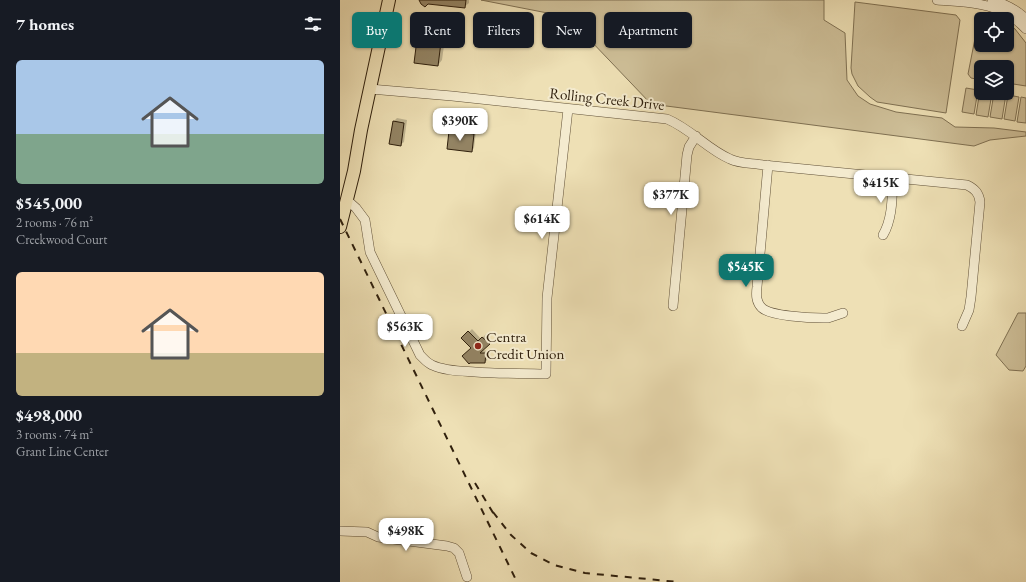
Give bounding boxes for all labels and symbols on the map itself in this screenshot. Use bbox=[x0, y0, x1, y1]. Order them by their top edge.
street label: Rolling Creek Drive bbox=[549, 83, 666, 114]
pin: $390K bbox=[432, 108, 488, 142]
pin: $415K bbox=[853, 170, 909, 204]
pin: $377K bbox=[643, 182, 699, 216]
pin: $614K bbox=[514, 206, 570, 240]
pin: $545K bbox=[718, 254, 774, 288]
pin: $563K bbox=[377, 314, 433, 348]
place label: Centra Credit Union bbox=[486, 327, 564, 363]
marker: Centra Credit Union bbox=[473, 341, 483, 351]
pin: $498K bbox=[378, 518, 434, 552]

